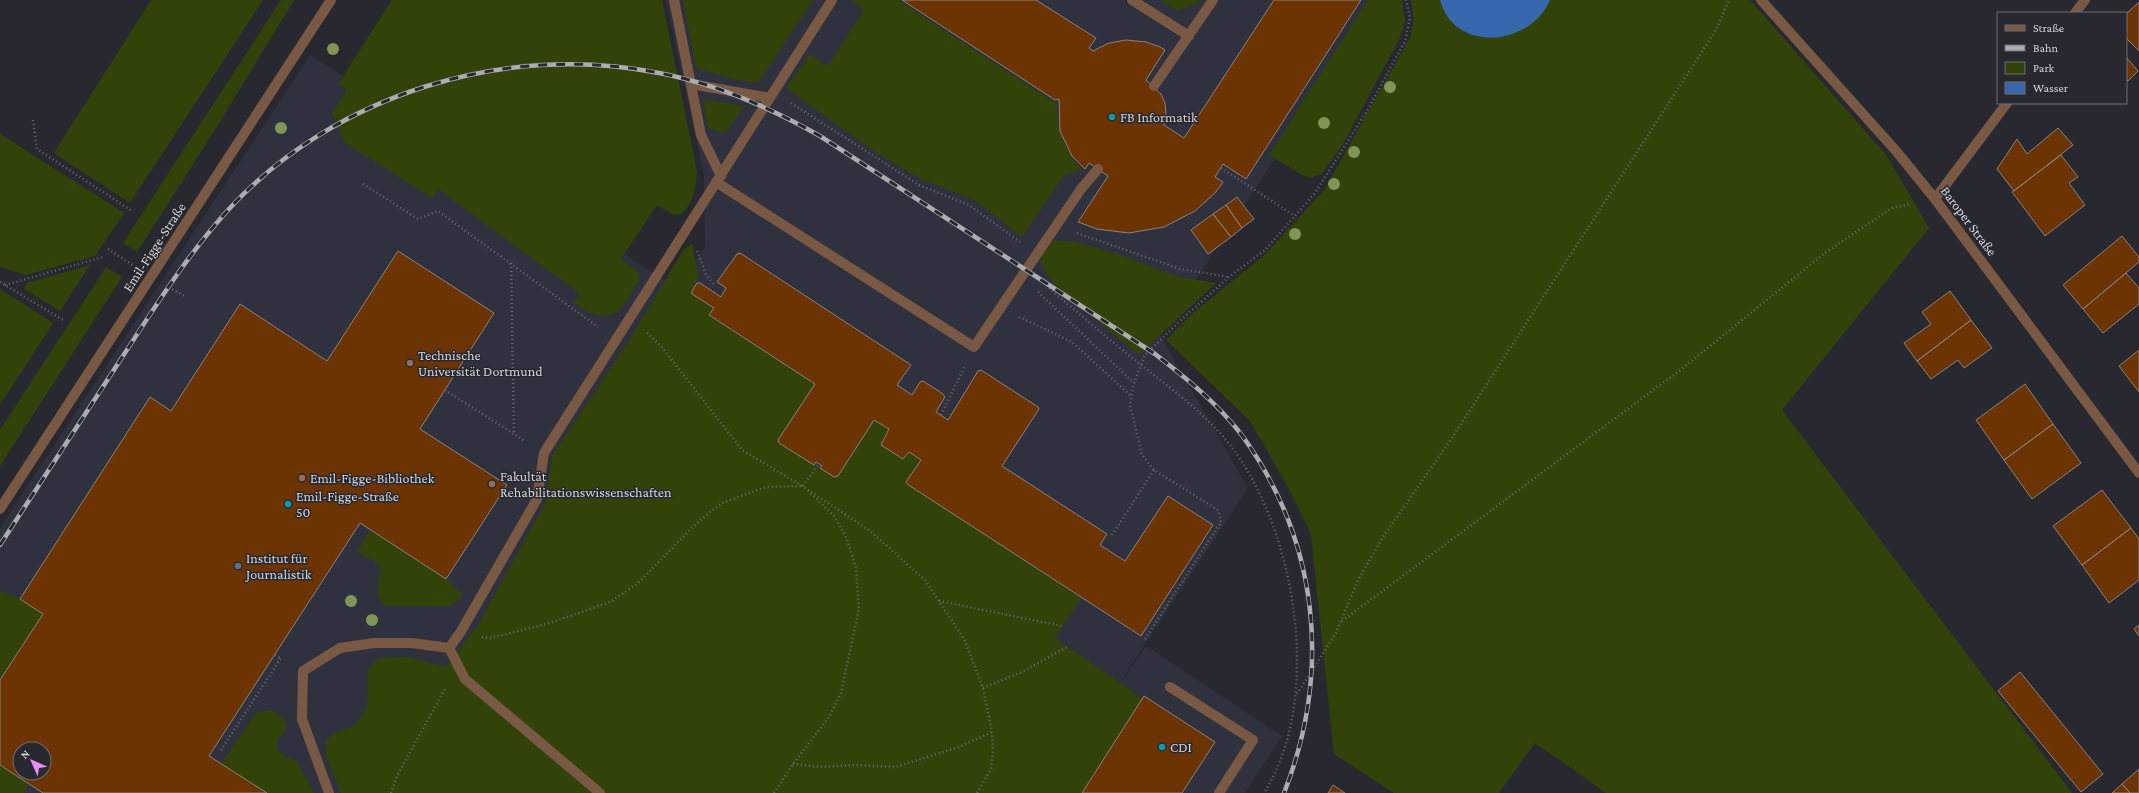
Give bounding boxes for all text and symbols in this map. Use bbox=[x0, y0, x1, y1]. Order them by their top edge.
legend bbox=[1997, 12, 2127, 104]
text: Straße bbox=[2033, 21, 2064, 35]
text: Bahn bbox=[2033, 41, 2059, 55]
text: Park bbox=[2033, 61, 2055, 75]
text: Wasser bbox=[2033, 81, 2069, 95]
place label: FB Informatik bbox=[1120, 109, 1198, 125]
marker: FB Informatik bbox=[1107, 112, 1117, 122]
street label: Baroper Straße bbox=[1938, 183, 2000, 259]
street label: Emil-Figge-Straße bbox=[119, 199, 189, 295]
place label: Technische Universität Dortmund bbox=[418, 347, 543, 379]
marker: Technische Universität Dortmund bbox=[405, 358, 415, 368]
place label: Fakultät Rehabilitationswissenschaften bbox=[500, 468, 672, 500]
place label: Emil-Figge-Bibliothek bbox=[310, 470, 435, 486]
marker: Emil-Figge-Bibliothek bbox=[297, 473, 307, 483]
marker: Fakultät Rehabilitationswissenschaften bbox=[487, 479, 497, 489]
place label: Emil-Figge-Straße 50 bbox=[296, 488, 399, 520]
marker: Emil-Figge-Straße 50 bbox=[283, 499, 293, 509]
place label: Institut für Journalistik bbox=[244, 550, 312, 582]
marker: Institut für Journalistik bbox=[233, 561, 243, 571]
place label: CDI bbox=[1170, 739, 1192, 755]
north arrow bbox=[12, 741, 52, 781]
marker: CDI bbox=[1157, 742, 1167, 752]
text: N bbox=[18, 747, 32, 761]

